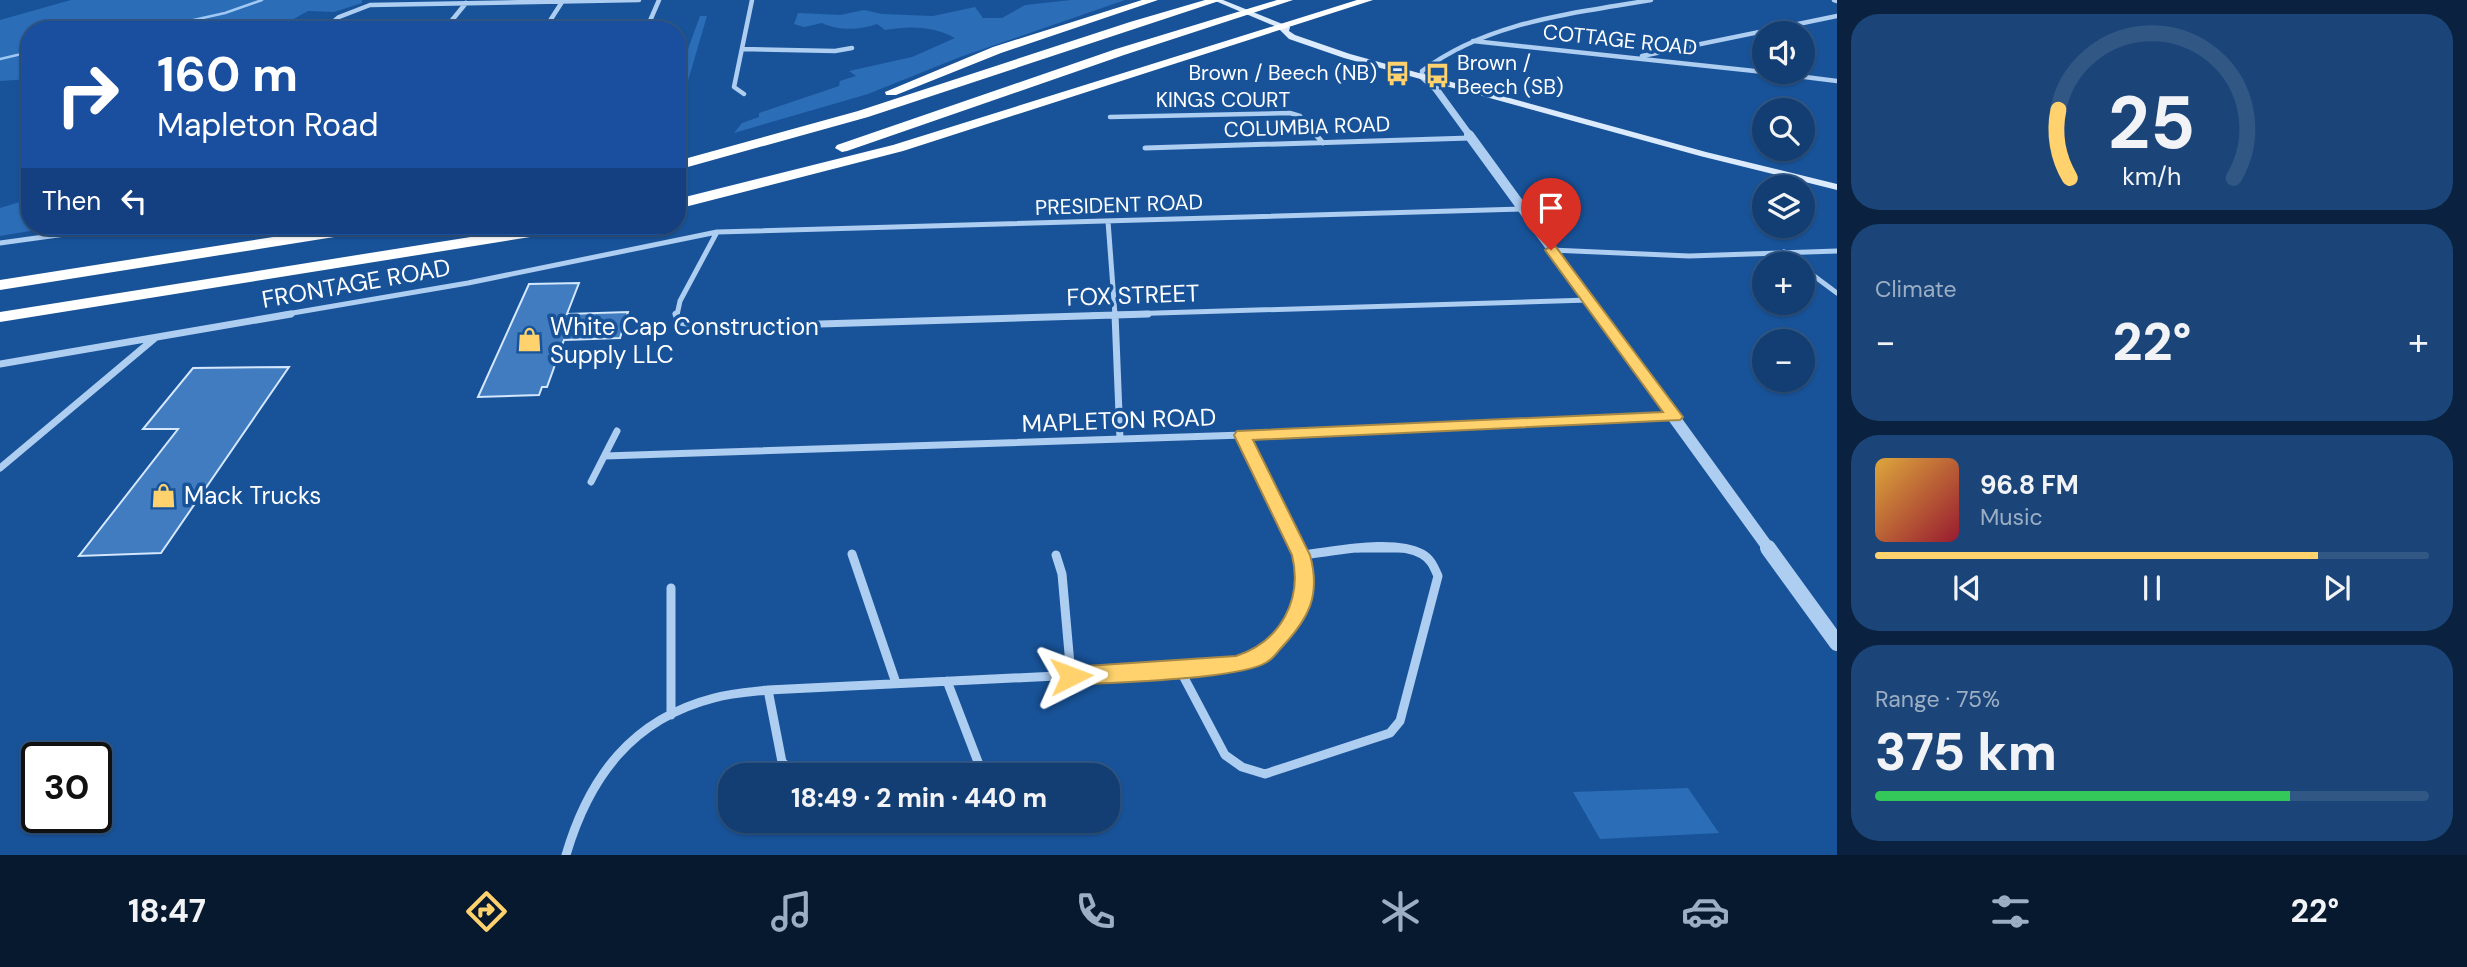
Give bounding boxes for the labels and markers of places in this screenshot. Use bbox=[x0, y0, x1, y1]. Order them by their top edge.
place label: Brown / Beech (SB) bbox=[1457, 49, 1564, 101]
place label: Brown / Beech (NB) bbox=[1188, 59, 1377, 87]
bus stop icon: Brown / Beech (NB) bbox=[1383, 59, 1411, 87]
bus stop icon: Brown / Beech (SB) bbox=[1423, 61, 1451, 89]
pin bbox=[1521, 178, 1581, 250]
place label: White Cap Construction Supply LLC bbox=[550, 311, 819, 370]
shop icon: White Cap Construction Supply LLC bbox=[516, 326, 544, 354]
place label: Mack Trucks bbox=[184, 480, 321, 511]
shop icon: Mack Trucks bbox=[150, 481, 178, 509]

